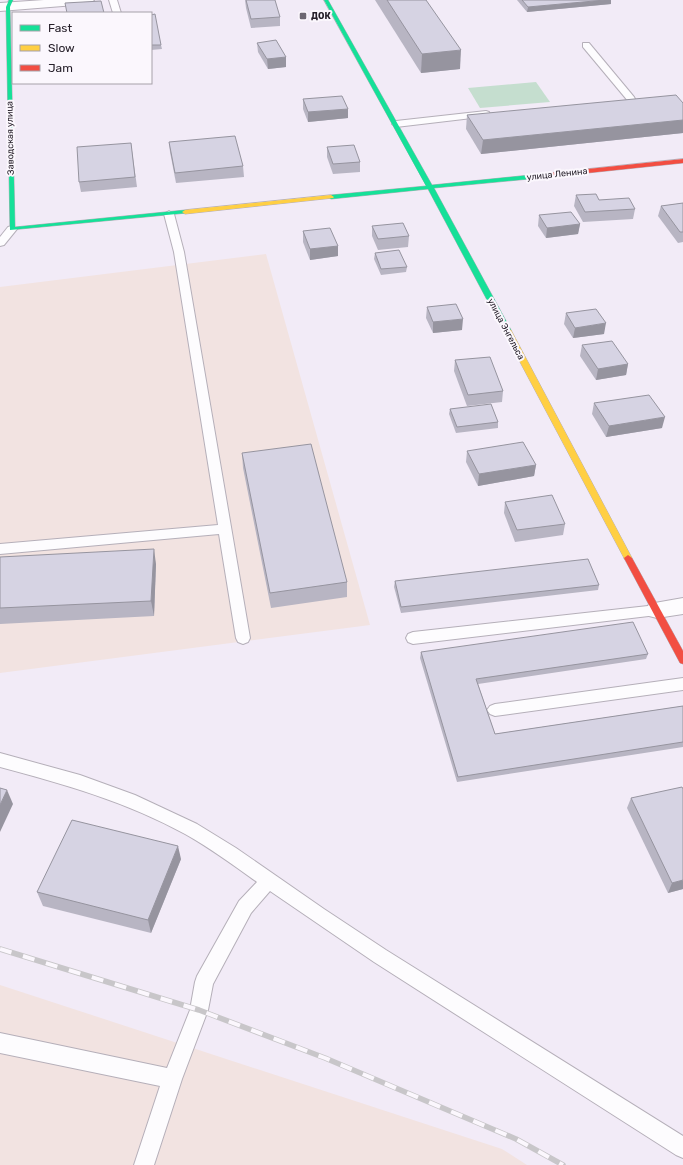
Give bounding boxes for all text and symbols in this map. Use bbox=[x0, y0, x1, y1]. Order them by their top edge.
marker: ДОК bbox=[298, 11, 308, 21]
place label: ДОК bbox=[311, 11, 331, 21]
legend bbox=[12, 12, 152, 84]
text: Fast bbox=[48, 21, 72, 35]
text: Slow bbox=[48, 41, 75, 55]
text: Jam bbox=[48, 61, 73, 75]
street label: Заводская улица bbox=[4, 101, 16, 175]
street label: улица Ленина bbox=[526, 166, 588, 182]
street label: улица Энгельса bbox=[486, 297, 526, 361]

